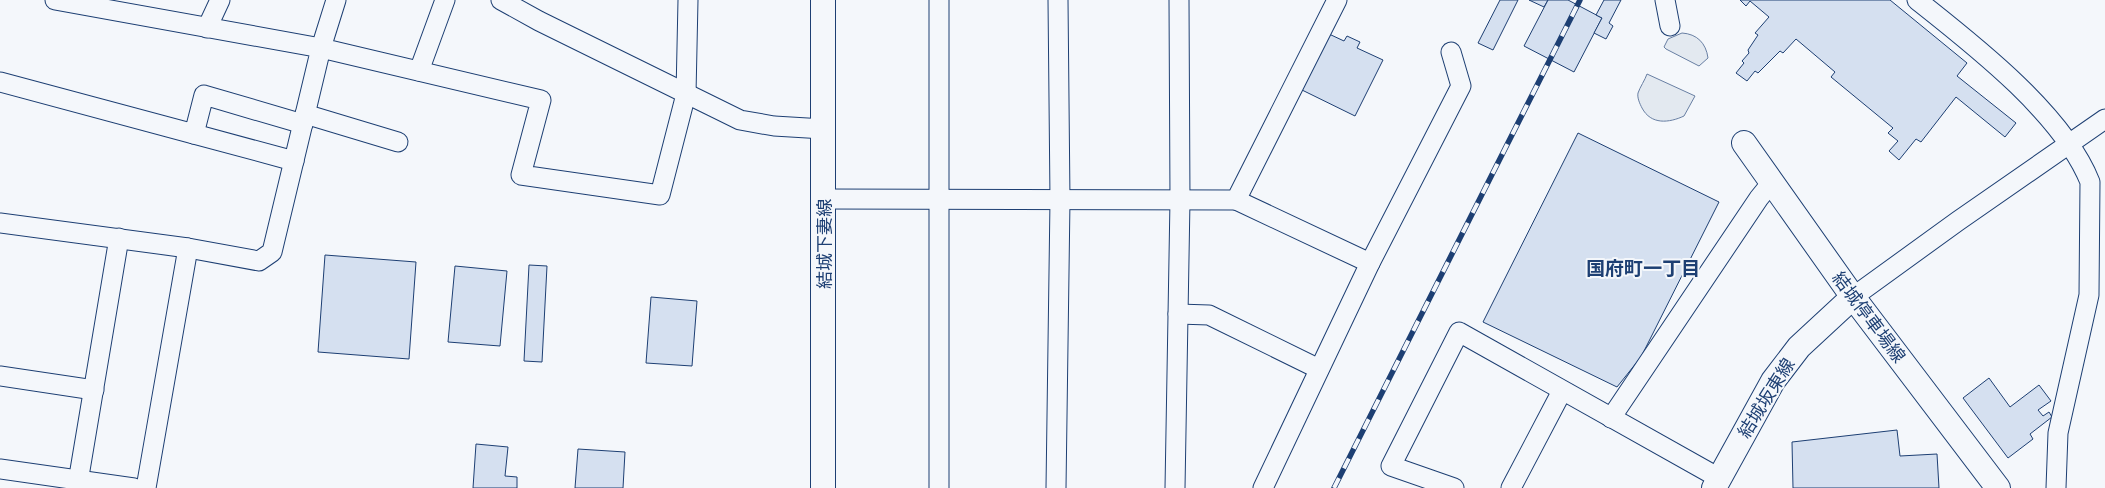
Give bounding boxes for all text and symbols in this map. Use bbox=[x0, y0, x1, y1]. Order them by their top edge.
street label: 結城下妻線 bbox=[813, 199, 836, 289]
district label: 国府町一丁目 bbox=[1586, 256, 1700, 280]
street label: 結城停車場線 bbox=[1827, 267, 1911, 367]
street label: 結城坂東線 bbox=[1732, 354, 1800, 442]

